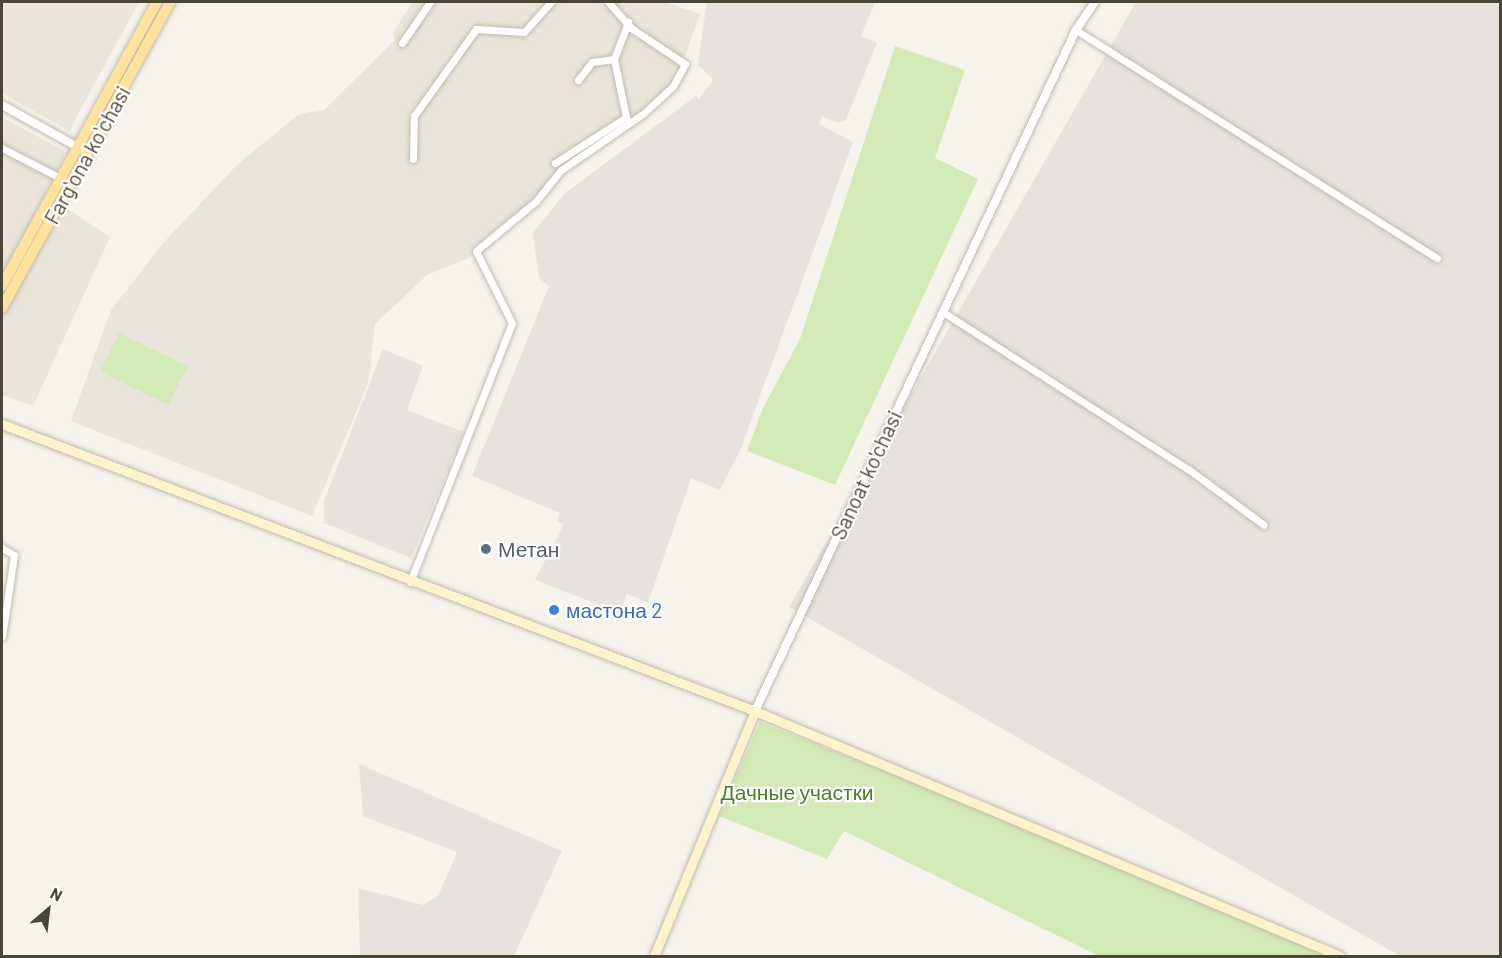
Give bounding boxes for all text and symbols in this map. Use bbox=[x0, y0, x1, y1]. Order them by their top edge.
street label: Fargʻona koʻchasi bbox=[39, 81, 135, 229]
street label: Sanoat ko'chasi bbox=[825, 406, 907, 544]
place label: Метан bbox=[498, 536, 559, 562]
marker: Метан bbox=[479, 542, 493, 556]
place label: мастона 2 bbox=[566, 597, 662, 623]
marker: мастона 2 bbox=[547, 603, 561, 617]
park label: Дачные участки bbox=[720, 779, 874, 805]
north arrow bbox=[18, 880, 78, 940]
text: N bbox=[48, 883, 66, 905]

